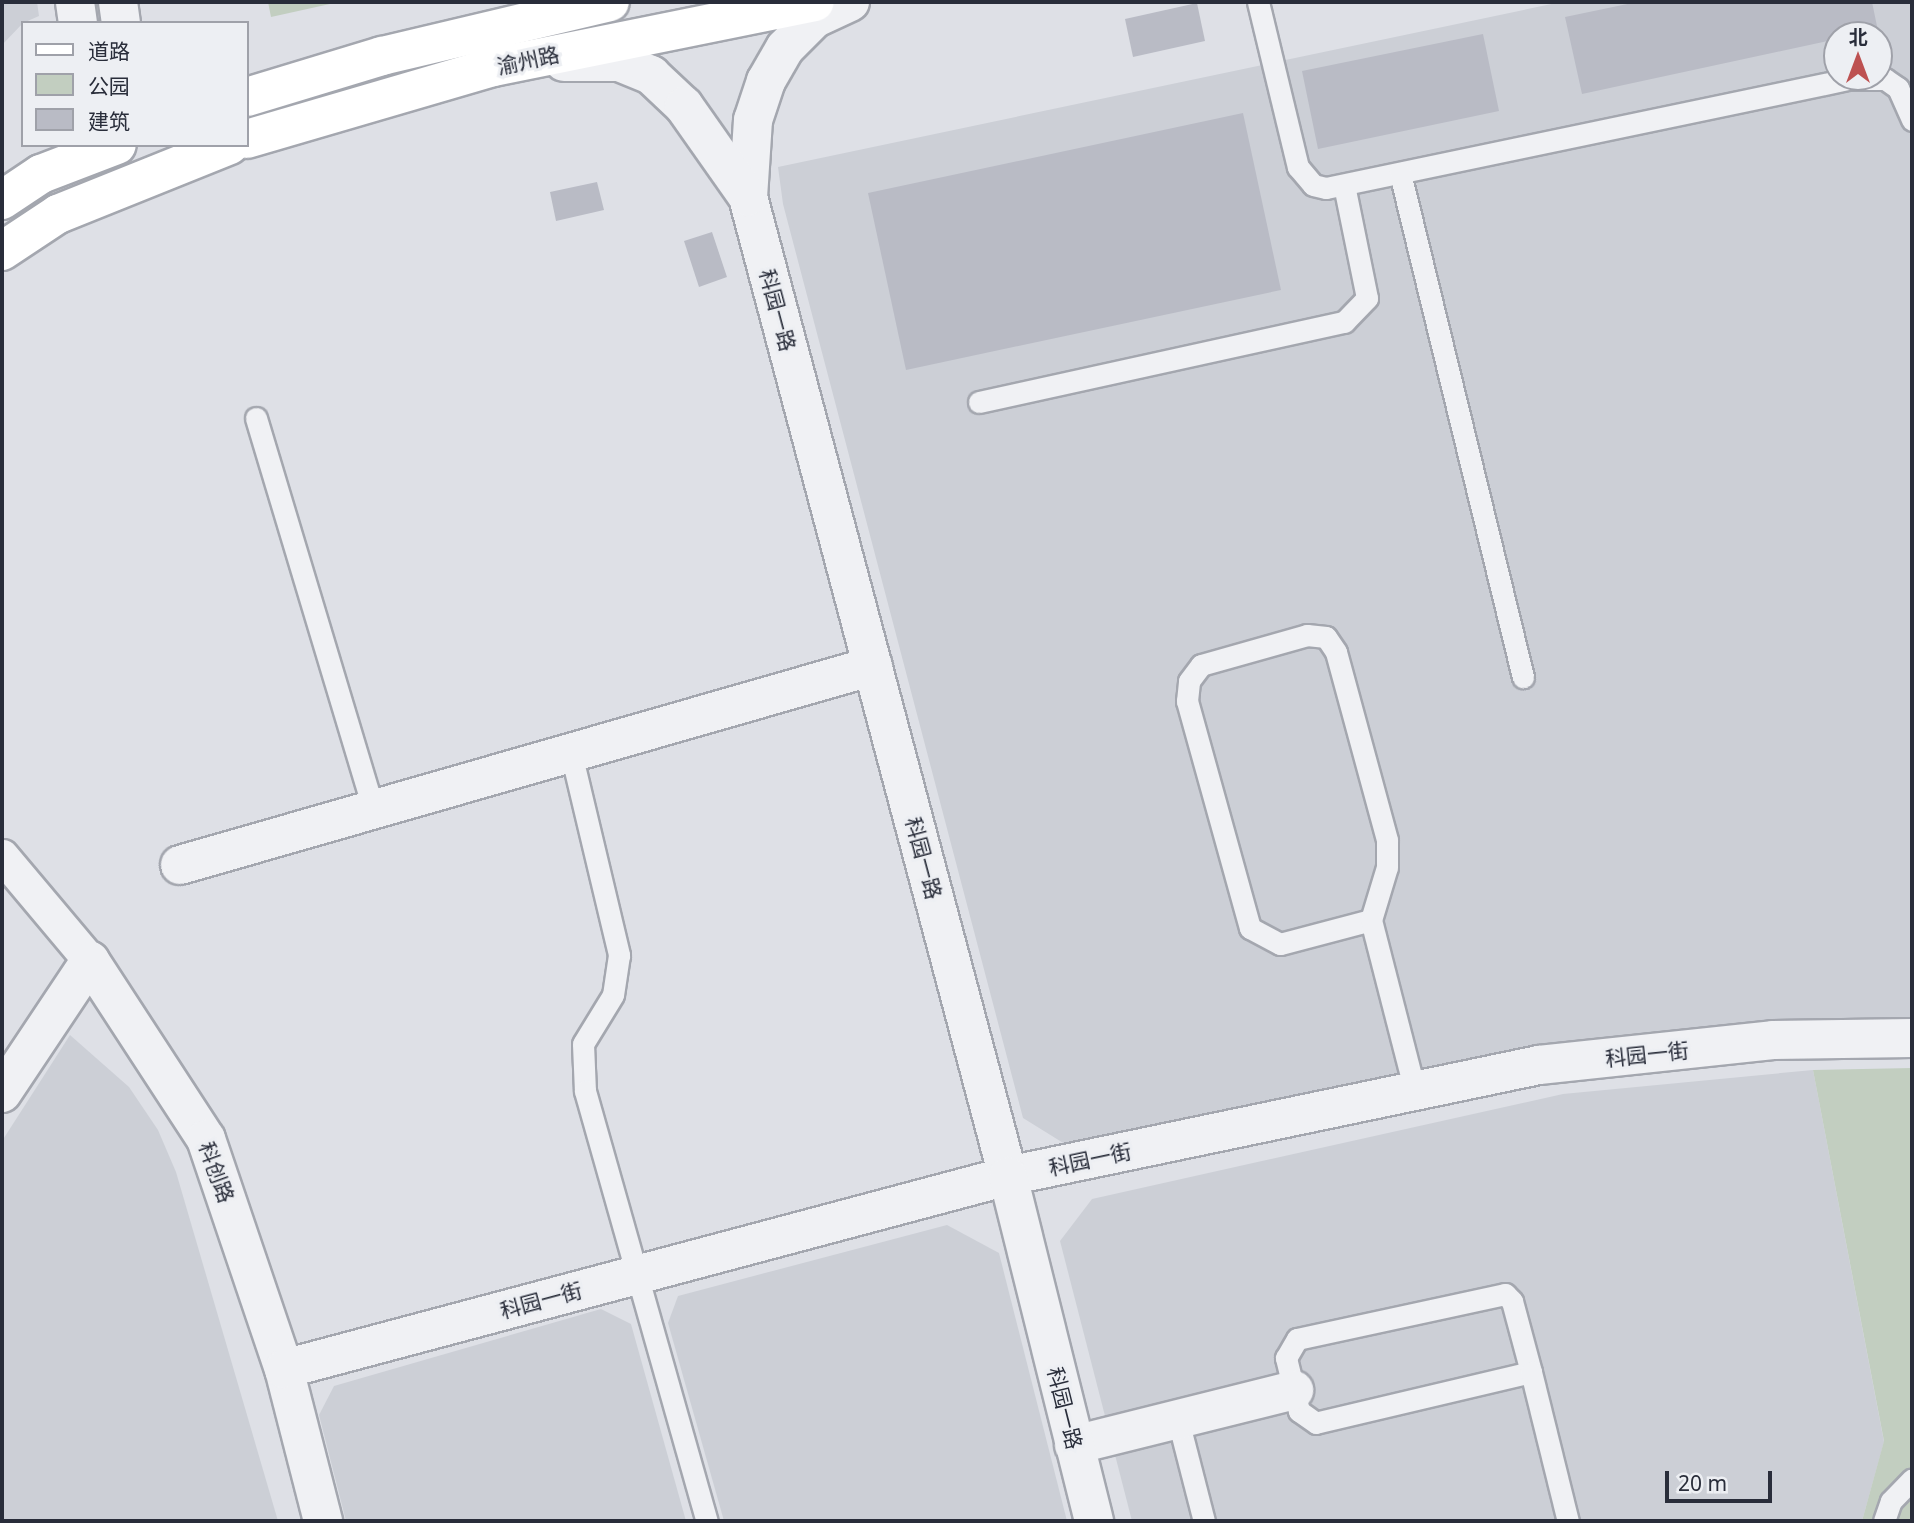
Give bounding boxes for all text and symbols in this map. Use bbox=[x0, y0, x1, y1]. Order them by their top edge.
legend bbox=[21, 21, 248, 147]
north arrow bbox=[1823, 21, 1893, 91]
text: 北 bbox=[1848, 24, 1868, 50]
text: 道路 bbox=[88, 37, 130, 65]
street label: 渝州路 bbox=[495, 41, 561, 79]
text: 公园 bbox=[88, 72, 130, 100]
text: 建筑 bbox=[88, 107, 130, 135]
street label: 科园一路 bbox=[755, 266, 801, 354]
street label: 科园一路 bbox=[901, 814, 947, 902]
street label: 科园一街 bbox=[1604, 1037, 1690, 1071]
street label: 科创路 bbox=[194, 1138, 240, 1206]
street label: 科园一街 bbox=[1046, 1138, 1134, 1180]
street label: 科园一街 bbox=[497, 1277, 585, 1323]
street label: 科园一路 bbox=[1043, 1364, 1087, 1452]
scale bar bbox=[1669, 1456, 1776, 1500]
text: 20 m bbox=[1678, 1469, 1727, 1497]

